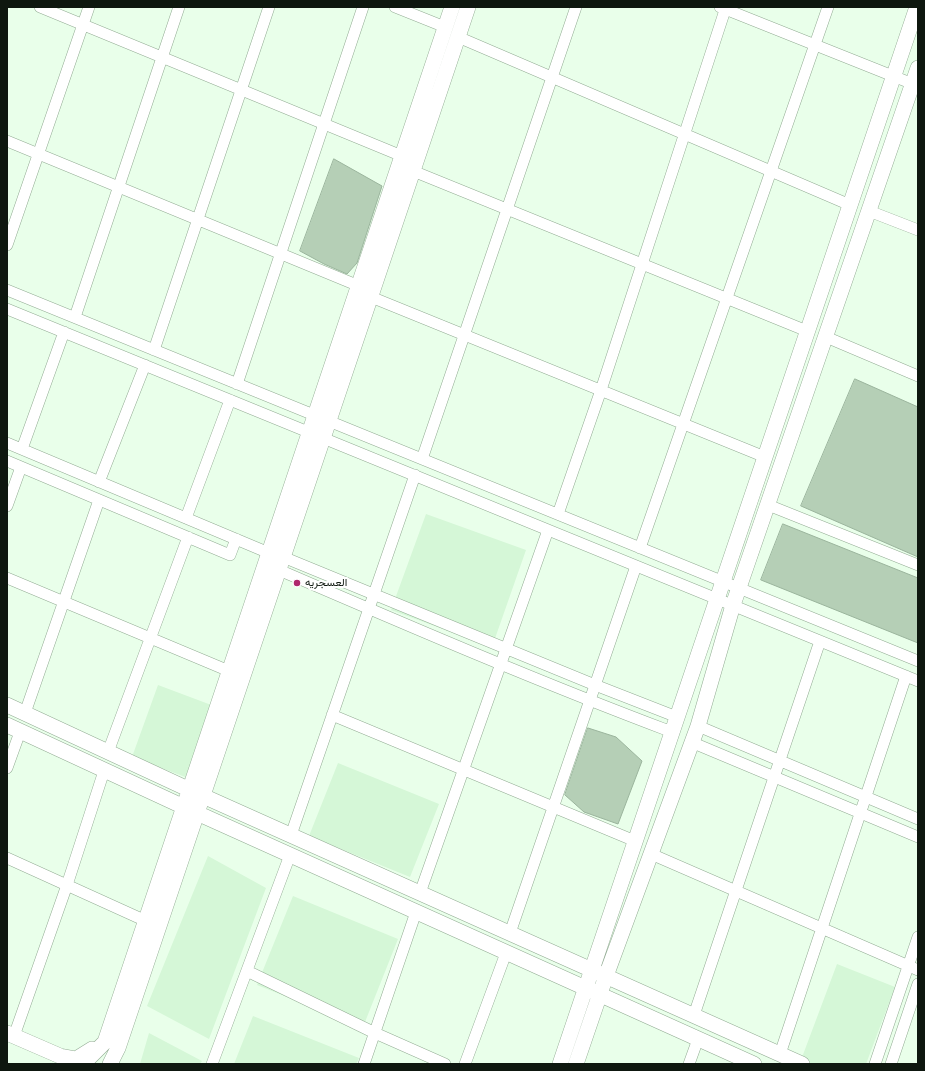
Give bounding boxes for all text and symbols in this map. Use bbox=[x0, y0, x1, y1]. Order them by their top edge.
place label: العسجريه bbox=[305, 576, 347, 590]
marker: العسجريه bbox=[292, 578, 302, 588]

